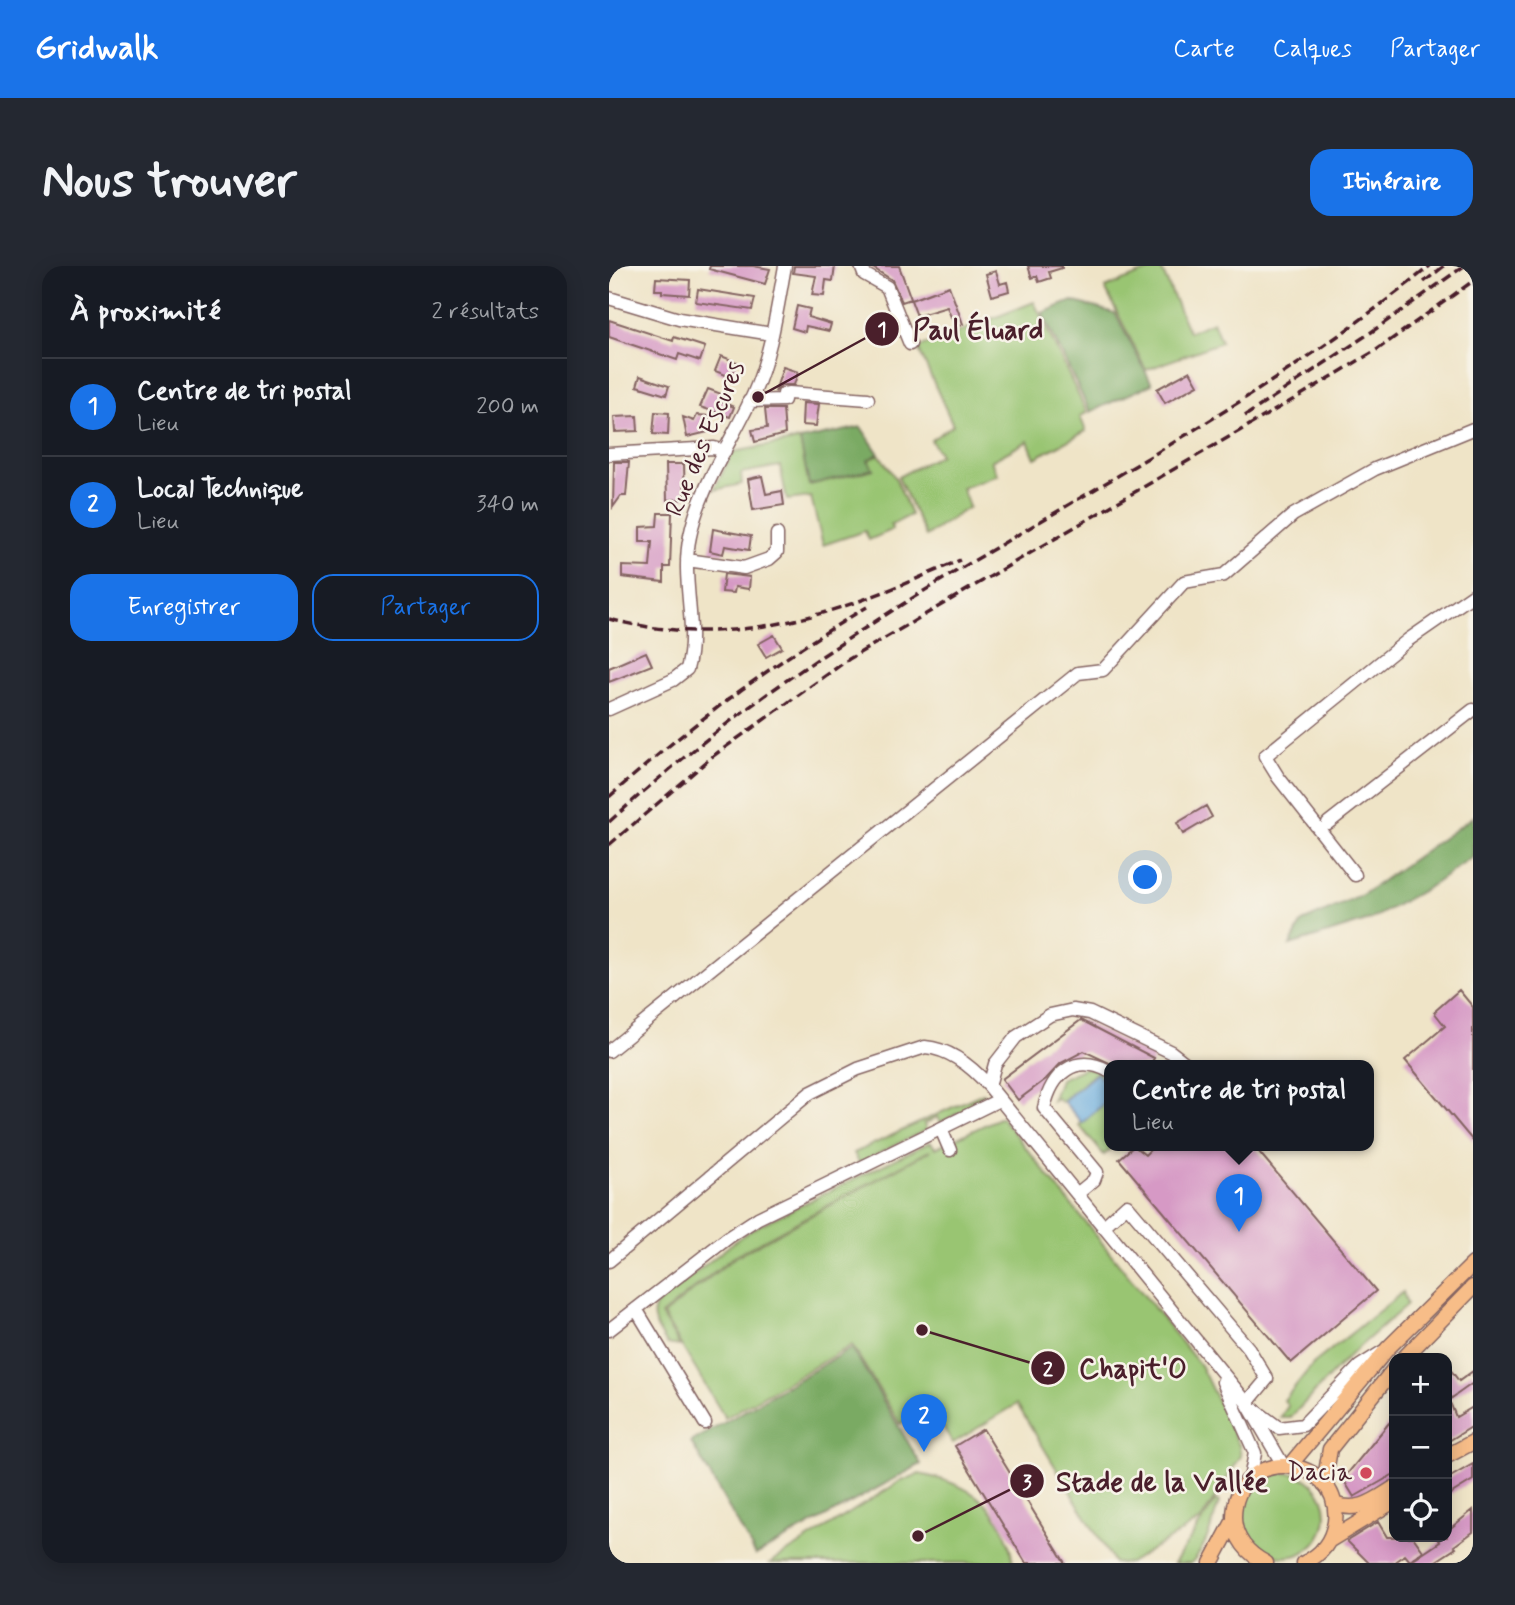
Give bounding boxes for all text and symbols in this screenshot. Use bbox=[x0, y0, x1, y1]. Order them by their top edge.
text: Gridwalk bbox=[35, 27, 159, 71]
text: Carte bbox=[1173, 34, 1235, 65]
text: Calques bbox=[1273, 34, 1352, 65]
text: Partager bbox=[1390, 34, 1480, 65]
button: Itinéraire bbox=[1310, 149, 1473, 216]
text: Nous trouver bbox=[42, 150, 297, 215]
text: À proximité bbox=[70, 292, 221, 331]
text: 2 résultats bbox=[431, 297, 539, 327]
callout: Paul Éluard bbox=[864, 304, 1058, 353]
text: Paul Éluard bbox=[913, 311, 1043, 350]
text: 1 bbox=[877, 316, 887, 344]
street label: Rue des Escures bbox=[658, 356, 754, 522]
text: Centre de tri postal bbox=[137, 375, 352, 409]
text: 1 bbox=[88, 392, 98, 422]
text: 200 m bbox=[476, 392, 539, 422]
text: Lieu bbox=[137, 409, 179, 439]
text: Local Technique bbox=[137, 473, 303, 507]
text: 2 bbox=[87, 490, 99, 520]
text: 340 m bbox=[476, 490, 539, 520]
text: Lieu bbox=[137, 507, 179, 537]
button: Enregistrer bbox=[70, 574, 298, 641]
button: Partager bbox=[312, 574, 539, 641]
your location bbox=[1128, 860, 1162, 894]
popup bbox=[1104, 1060, 1374, 1151]
text: Centre de tri postal bbox=[1132, 1074, 1346, 1108]
text: Lieu bbox=[1132, 1108, 1174, 1138]
pin: 1 bbox=[1216, 1174, 1262, 1232]
callout: Chapit'O bbox=[1030, 1344, 1201, 1393]
text: Chapit'O bbox=[1079, 1352, 1187, 1389]
map controls bbox=[1389, 1353, 1452, 1542]
button: + bbox=[1389, 1353, 1452, 1416]
text: 2 bbox=[1043, 1356, 1054, 1384]
pin: 2 bbox=[901, 1394, 947, 1452]
button: − bbox=[1389, 1416, 1452, 1479]
place label: Dacia bbox=[1287, 1456, 1352, 1490]
callout: Stade de la Vallée bbox=[1009, 1457, 1280, 1506]
text: Stade de la Vallée bbox=[1056, 1465, 1268, 1502]
marker: Dacia bbox=[1358, 1465, 1374, 1481]
text: 3 bbox=[1022, 1469, 1032, 1497]
button: locate bbox=[1389, 1479, 1452, 1542]

